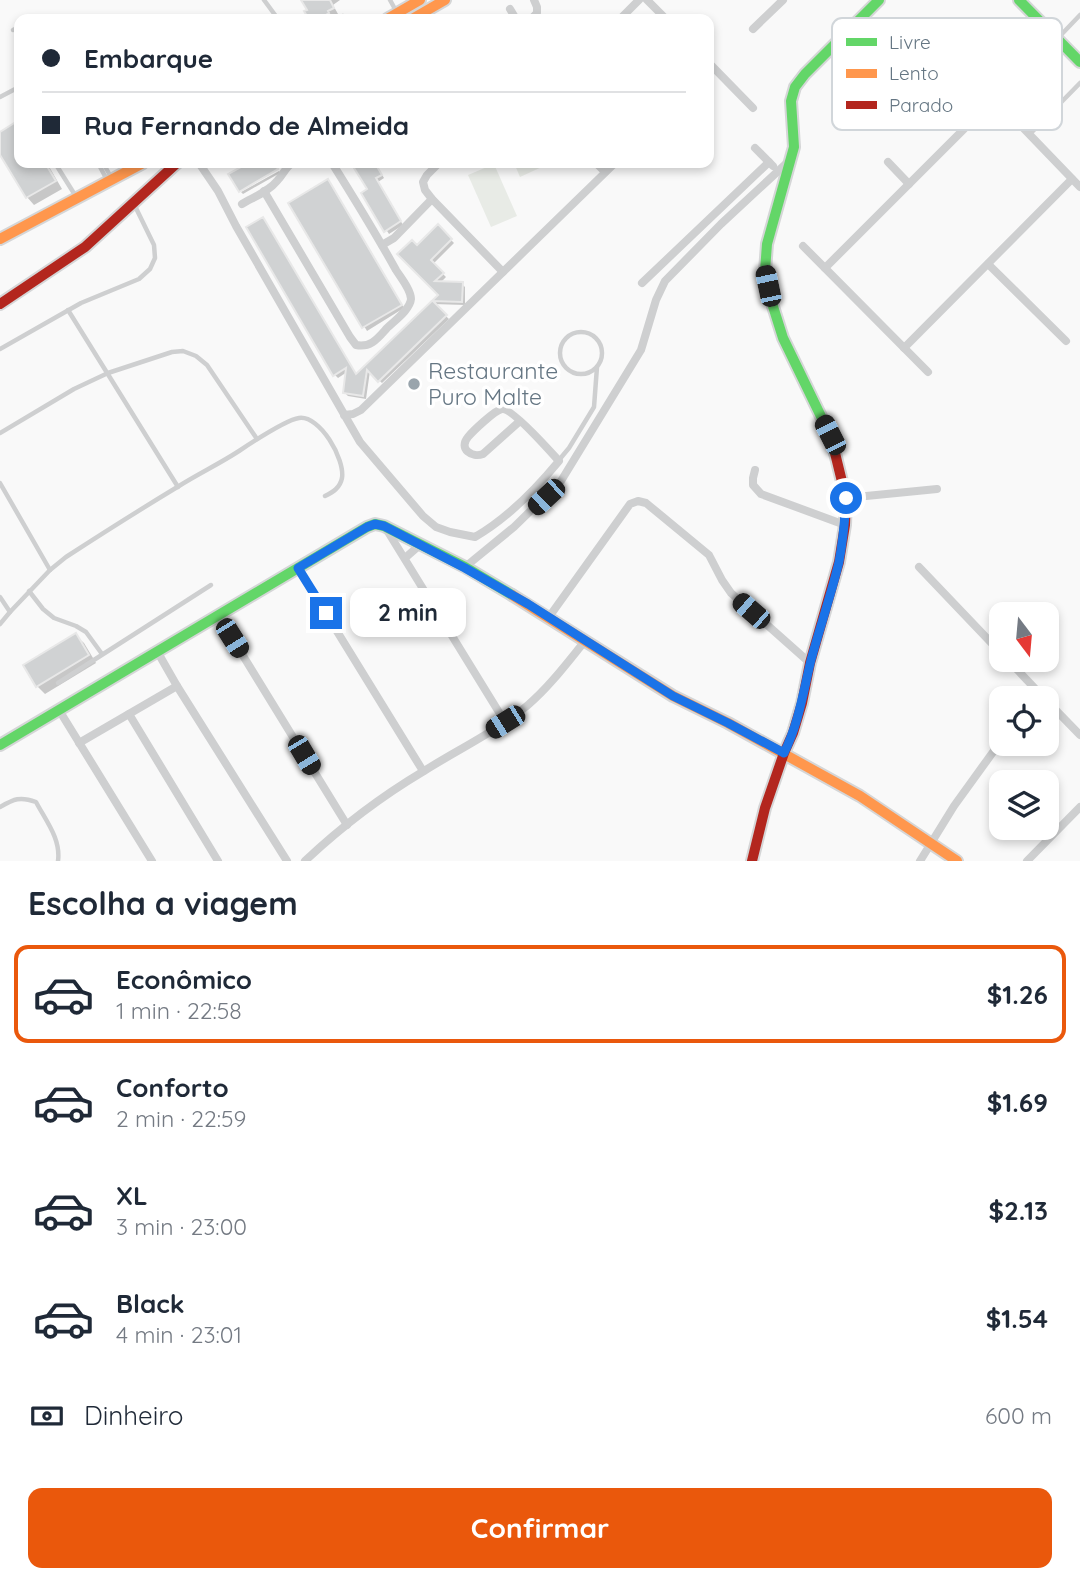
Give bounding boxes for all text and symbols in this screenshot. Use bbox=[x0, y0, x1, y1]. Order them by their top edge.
legend bbox=[832, 18, 1062, 130]
text: Livre bbox=[889, 30, 931, 54]
text: Embarque bbox=[84, 42, 213, 75]
text: Lento bbox=[889, 61, 939, 85]
text: Parado bbox=[889, 93, 953, 117]
text: Rua Fernando de Almeida bbox=[84, 109, 409, 142]
car bbox=[754, 263, 783, 309]
place label: Restaurante Puro Malte bbox=[428, 356, 558, 411]
marker: Restaurante Puro Malte bbox=[406, 376, 422, 392]
car bbox=[812, 412, 849, 458]
car bbox=[524, 475, 569, 519]
route start bbox=[830, 482, 862, 514]
callout: 2 min bbox=[350, 588, 466, 638]
car bbox=[729, 589, 774, 633]
route end bbox=[310, 597, 342, 629]
text: 2 min bbox=[378, 598, 438, 627]
north arrow bbox=[989, 602, 1059, 672]
map controls bbox=[989, 602, 1059, 840]
car bbox=[212, 615, 253, 661]
button: locate bbox=[989, 686, 1059, 756]
car bbox=[482, 702, 529, 742]
car bbox=[285, 732, 324, 778]
button: layers bbox=[989, 770, 1059, 840]
text: Escolha a viagem bbox=[28, 883, 298, 923]
icon: car bbox=[32, 963, 95, 1026]
text: Econômico bbox=[116, 963, 252, 996]
text: $1.26 bbox=[987, 978, 1048, 1011]
text: 1 min · 22:58 bbox=[116, 996, 242, 1025]
icon: car bbox=[32, 1071, 95, 1134]
text: Conforto bbox=[116, 1071, 229, 1104]
text: $1.69 bbox=[987, 1086, 1048, 1119]
text: 2 min · 22:59 bbox=[116, 1104, 246, 1133]
icon: car bbox=[32, 1179, 95, 1242]
text: XL bbox=[116, 1179, 148, 1212]
text: $2.13 bbox=[988, 1194, 1048, 1227]
text: 3 min · 23:00 bbox=[116, 1212, 247, 1241]
icon: car bbox=[32, 1287, 95, 1350]
text: Black bbox=[116, 1287, 185, 1320]
text: $1.54 bbox=[986, 1302, 1048, 1335]
text: 4 min · 23:01 bbox=[116, 1320, 242, 1349]
icon: cash bbox=[28, 1397, 66, 1435]
text: Dinheiro bbox=[84, 1399, 183, 1432]
text: 600 m bbox=[985, 1401, 1052, 1430]
button: Confirmar bbox=[28, 1488, 1052, 1568]

